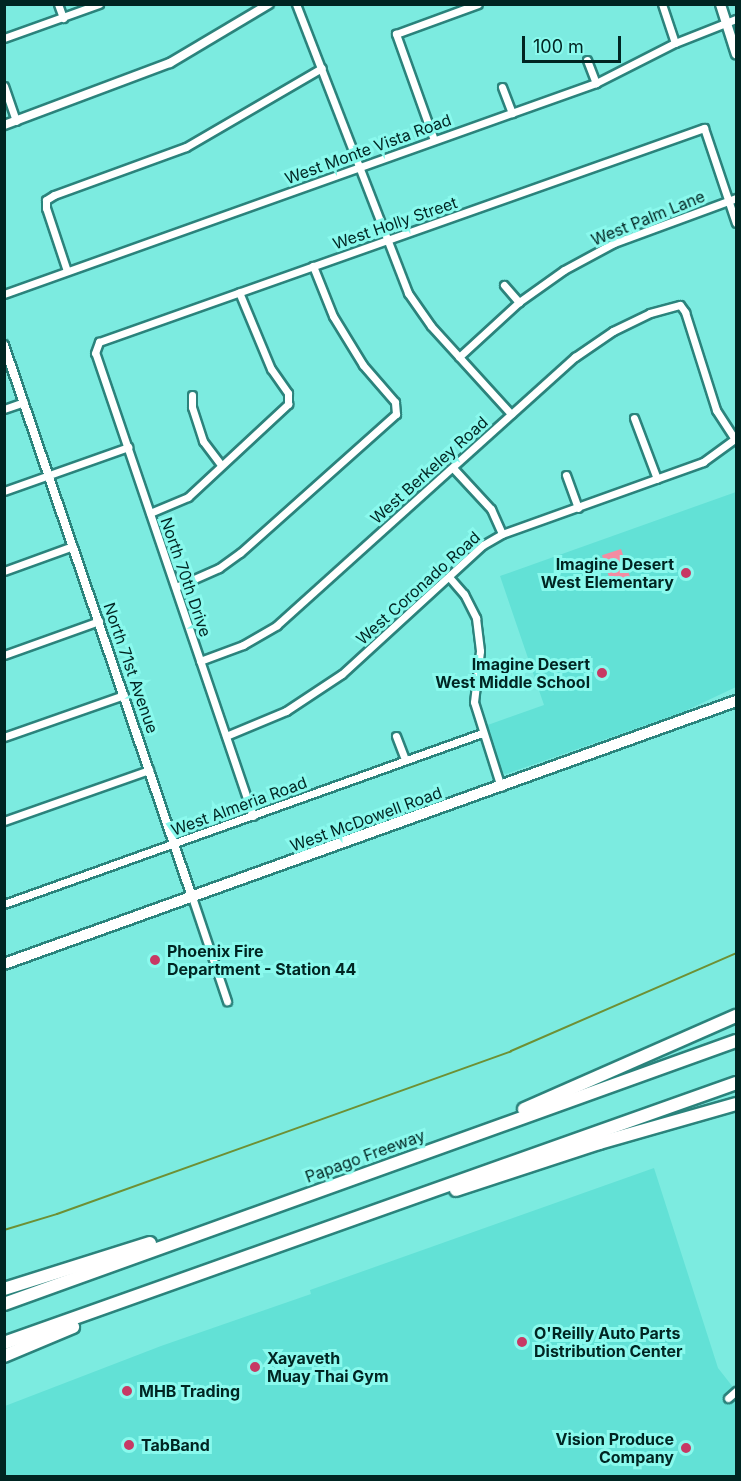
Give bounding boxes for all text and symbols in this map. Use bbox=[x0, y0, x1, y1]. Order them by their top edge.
scale bar bbox=[525, 24, 624, 62]
text: 100 m bbox=[533, 36, 584, 57]
street label: West Monte Vista Road bbox=[282, 110, 454, 188]
street label: West Palm Lane bbox=[588, 186, 708, 250]
street label: West Holly Street bbox=[330, 193, 460, 253]
street label: West Berkeley Road bbox=[366, 412, 492, 528]
street label: North 70th Drive bbox=[157, 515, 215, 639]
street label: West Coronado Road bbox=[352, 527, 484, 649]
place label: Imagine Desert West Elementary bbox=[541, 554, 674, 592]
marker: Imagine Desert West Elementary bbox=[679, 566, 693, 580]
street label: North 71st Avenue bbox=[100, 600, 162, 736]
place label: Imagine Desert West Middle School bbox=[435, 654, 590, 692]
marker: Imagine Desert West Middle School bbox=[595, 666, 609, 680]
street label: West Almeria Road bbox=[169, 773, 309, 839]
street label: West McDowell Road bbox=[288, 783, 444, 855]
place label: Phoenix Fire Department - Station 44 bbox=[167, 941, 356, 979]
marker: Phoenix Fire Department - Station 44 bbox=[148, 953, 162, 967]
street label: Papago Freeway bbox=[303, 1125, 427, 1187]
place label: O'Reilly Auto Parts Distribution Center bbox=[534, 1323, 683, 1361]
marker: O'Reilly Auto Parts Distribution Center bbox=[515, 1335, 529, 1349]
place label: Xayaveth Muay Thai Gym bbox=[267, 1348, 389, 1386]
marker: Xayaveth Muay Thai Gym bbox=[248, 1360, 262, 1374]
place label: MHB Trading bbox=[139, 1381, 240, 1401]
marker: MHB Trading bbox=[120, 1384, 134, 1398]
place label: Vision Produce Company bbox=[556, 1429, 674, 1467]
place label: TabBand bbox=[141, 1435, 210, 1455]
marker: TabBand bbox=[122, 1438, 136, 1452]
marker: Vision Produce Company bbox=[679, 1441, 693, 1455]

